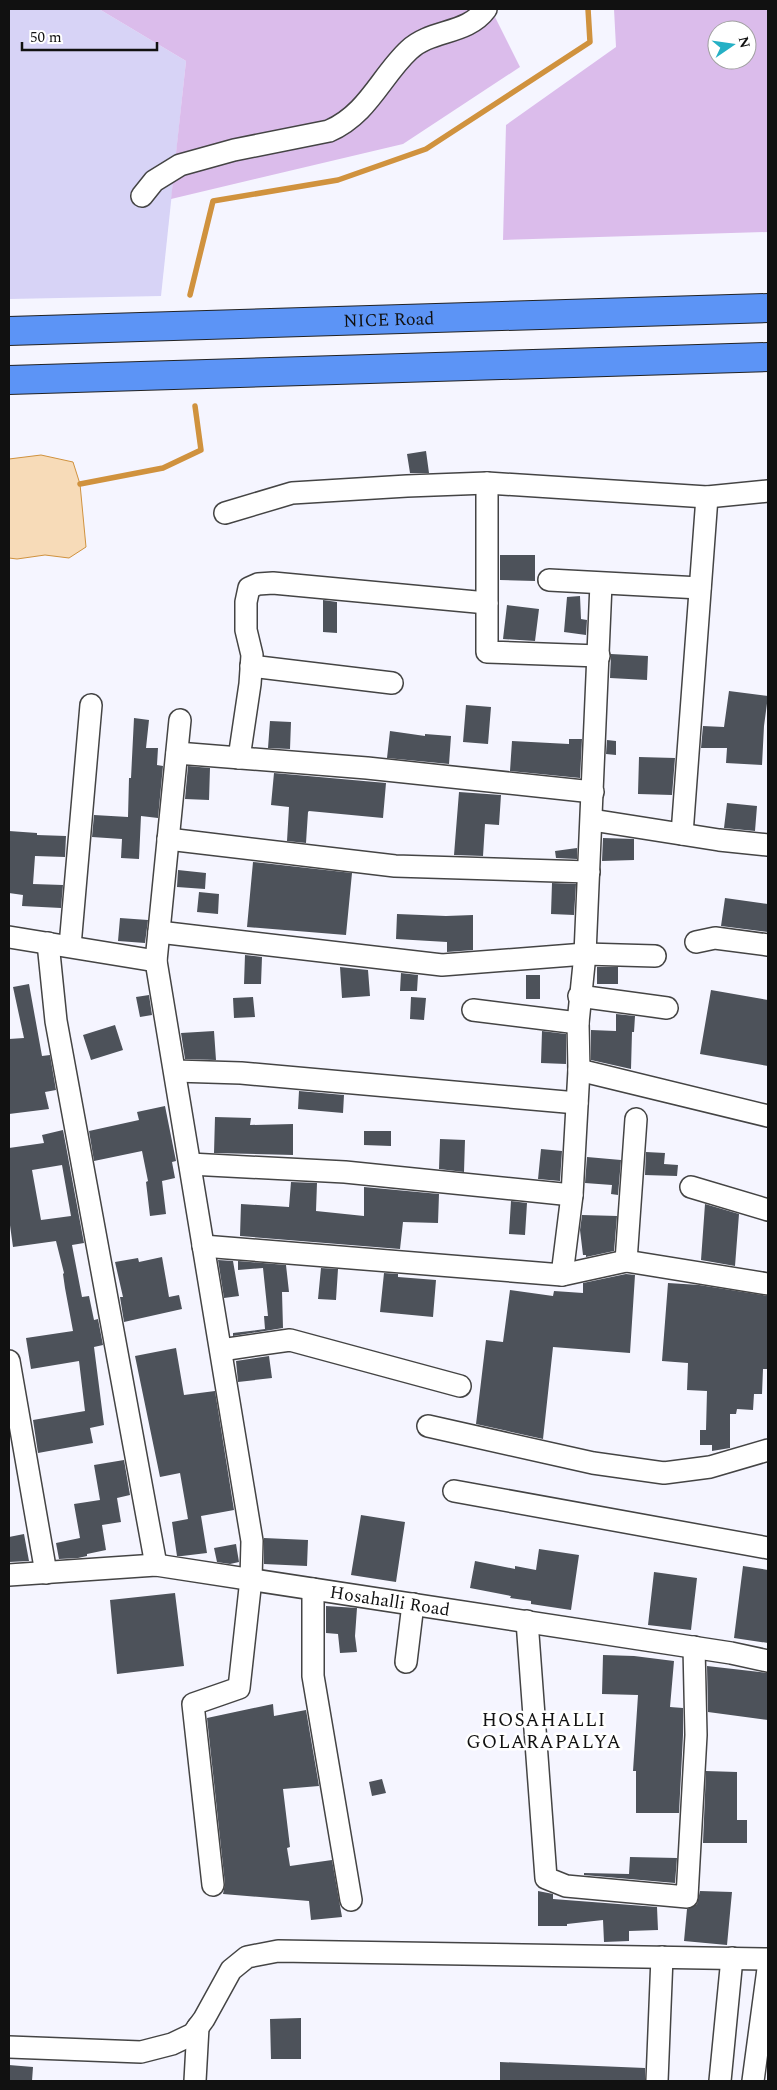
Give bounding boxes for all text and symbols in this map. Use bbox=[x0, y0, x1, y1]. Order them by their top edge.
scale bar bbox=[22, 20, 158, 52]
north arrow bbox=[707, 20, 757, 70]
text: 50 m bbox=[30, 26, 62, 49]
text: N bbox=[733, 34, 756, 50]
street label: NICE Road bbox=[343, 305, 435, 335]
street label: Hosahalli Road bbox=[328, 1579, 452, 1624]
district label: HOSAHALLI GOLARAPALYA bbox=[466, 1706, 622, 1757]

